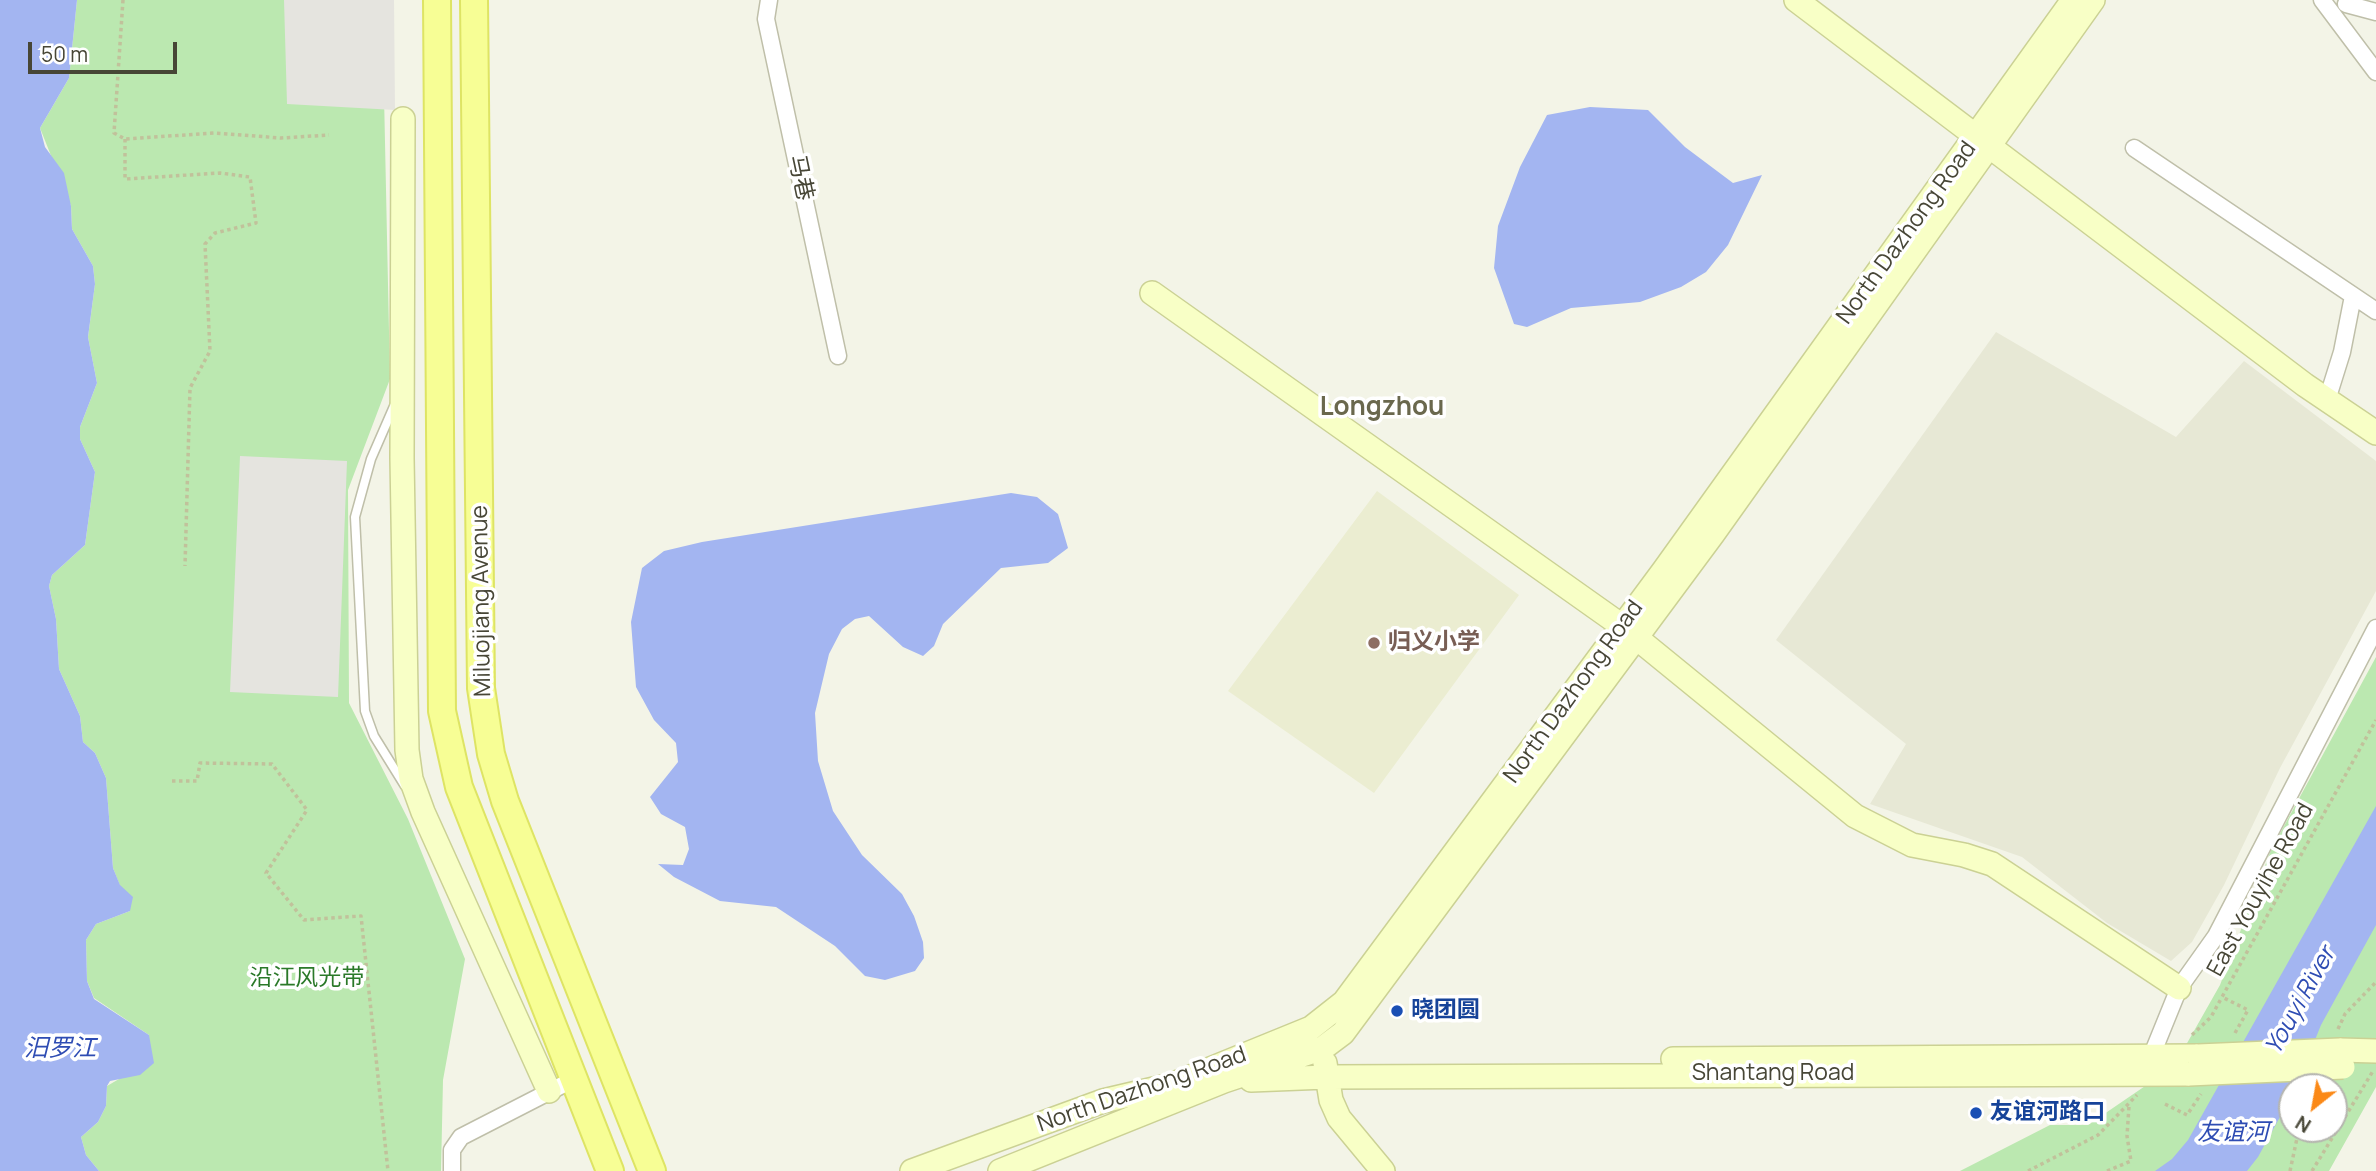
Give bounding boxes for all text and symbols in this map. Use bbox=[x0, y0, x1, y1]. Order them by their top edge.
scale bar bbox=[32, 28, 180, 72]
text: 50 m bbox=[41, 40, 88, 68]
street label: North Dazhong Road bbox=[1831, 136, 1983, 330]
street label: 马巷 bbox=[782, 153, 818, 203]
district label: Longzhou bbox=[1320, 392, 1444, 424]
street label: Miluojiang Avenue bbox=[467, 505, 497, 697]
street label: North Dazhong Road bbox=[1498, 595, 1650, 789]
place label: 归义小学 bbox=[1388, 629, 1480, 657]
marker: 归义小学 bbox=[1366, 635, 1382, 651]
street label: East Youyihe Road bbox=[2202, 799, 2320, 981]
water label: Youyi River bbox=[2260, 942, 2342, 1060]
park label: 沿江风光带 bbox=[250, 965, 364, 993]
place label: 晓团圆 bbox=[1411, 997, 1480, 1025]
marker: 晓团圆 bbox=[1389, 1003, 1405, 1019]
water label: 汨罗江 bbox=[24, 1035, 96, 1063]
street label: North Dazhong Road bbox=[1034, 1041, 1250, 1139]
street label: Shantang Road bbox=[1692, 1060, 1854, 1088]
north arrow bbox=[2278, 1073, 2348, 1143]
place label: 友谊河路口 bbox=[1990, 1099, 2105, 1127]
marker: 友谊河路口 bbox=[1968, 1105, 1984, 1121]
text: N bbox=[2291, 1110, 2316, 1139]
water label: 友谊河 bbox=[2197, 1119, 2269, 1147]

